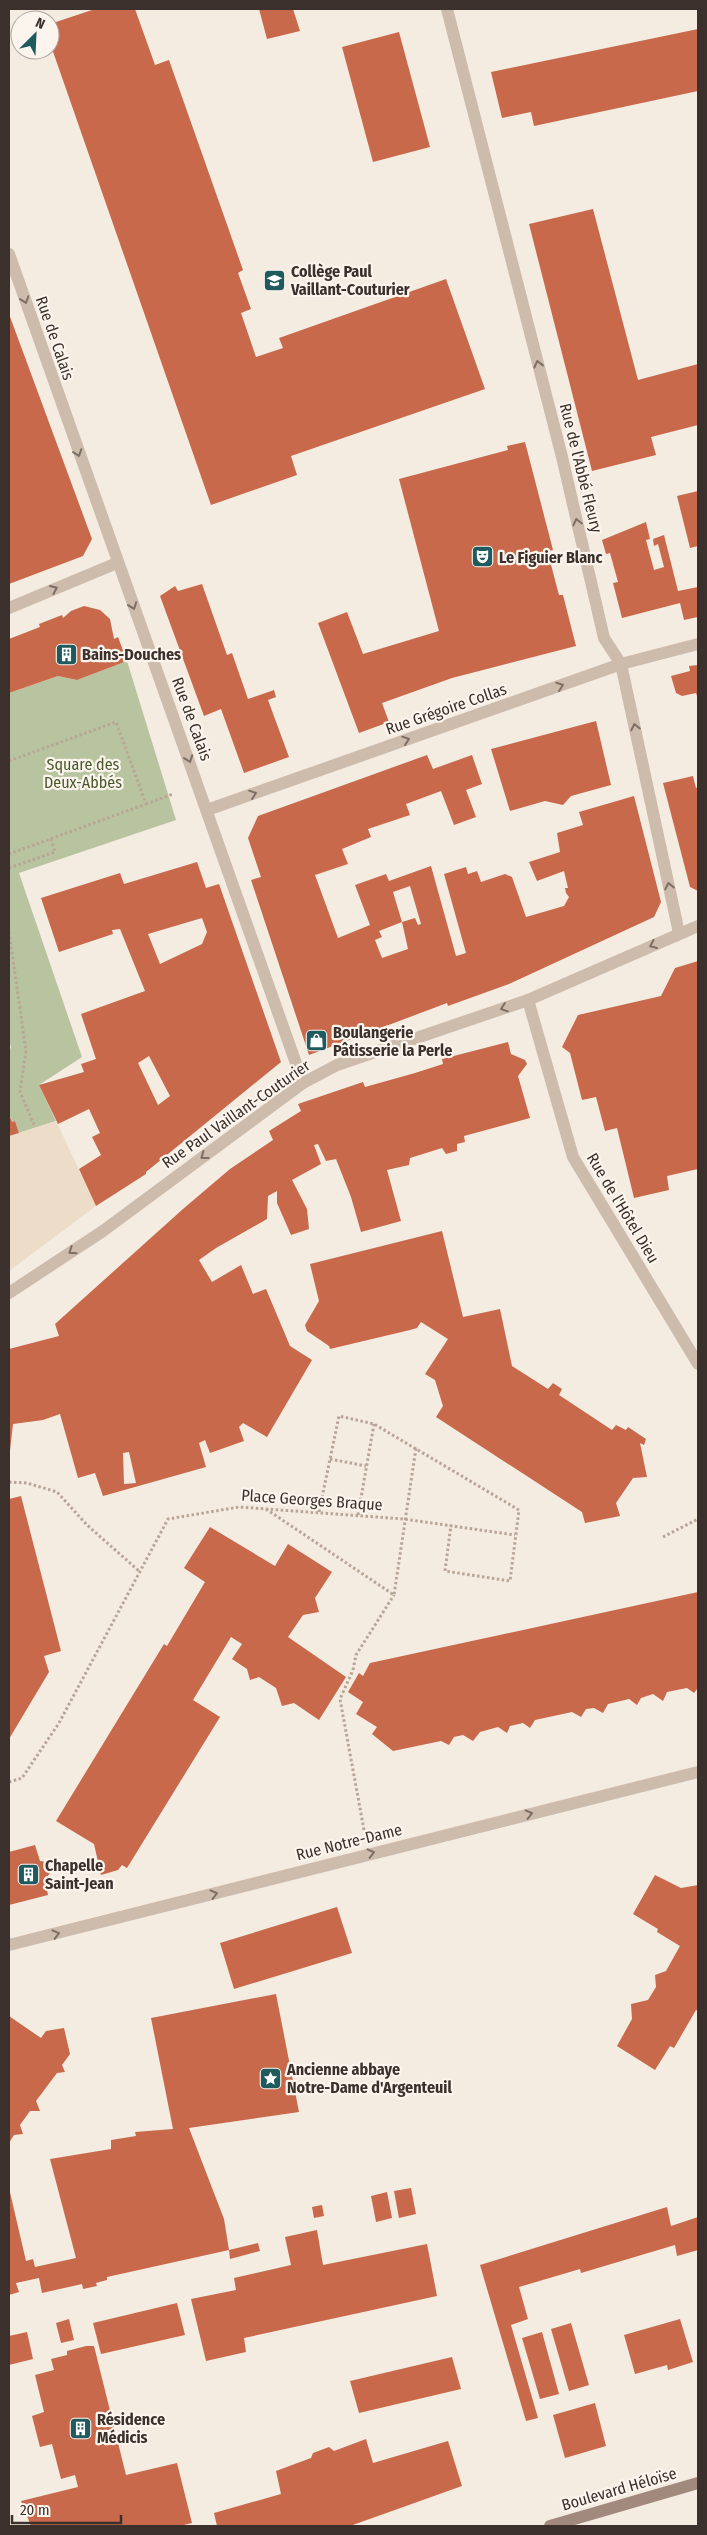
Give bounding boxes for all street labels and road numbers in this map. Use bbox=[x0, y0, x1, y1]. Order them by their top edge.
street label: Rue de Calais bbox=[32, 294, 78, 383]
street label: Rue de l'Abbé Fleury bbox=[556, 401, 606, 536]
street label: Rue de Calais bbox=[168, 675, 216, 764]
street label: Rue Grégoire Collas bbox=[383, 679, 509, 739]
street label: Rue Paul Vaillant-Couturier bbox=[158, 1055, 314, 1172]
street label: Rue de l'Hôtel Dieu bbox=[583, 1150, 663, 1266]
street label: Place Georges Braque bbox=[241, 1486, 383, 1514]
street label: Rue Notre-Dame bbox=[294, 1820, 404, 1864]
street label: Boulevard Héloïse bbox=[559, 2463, 679, 2514]

